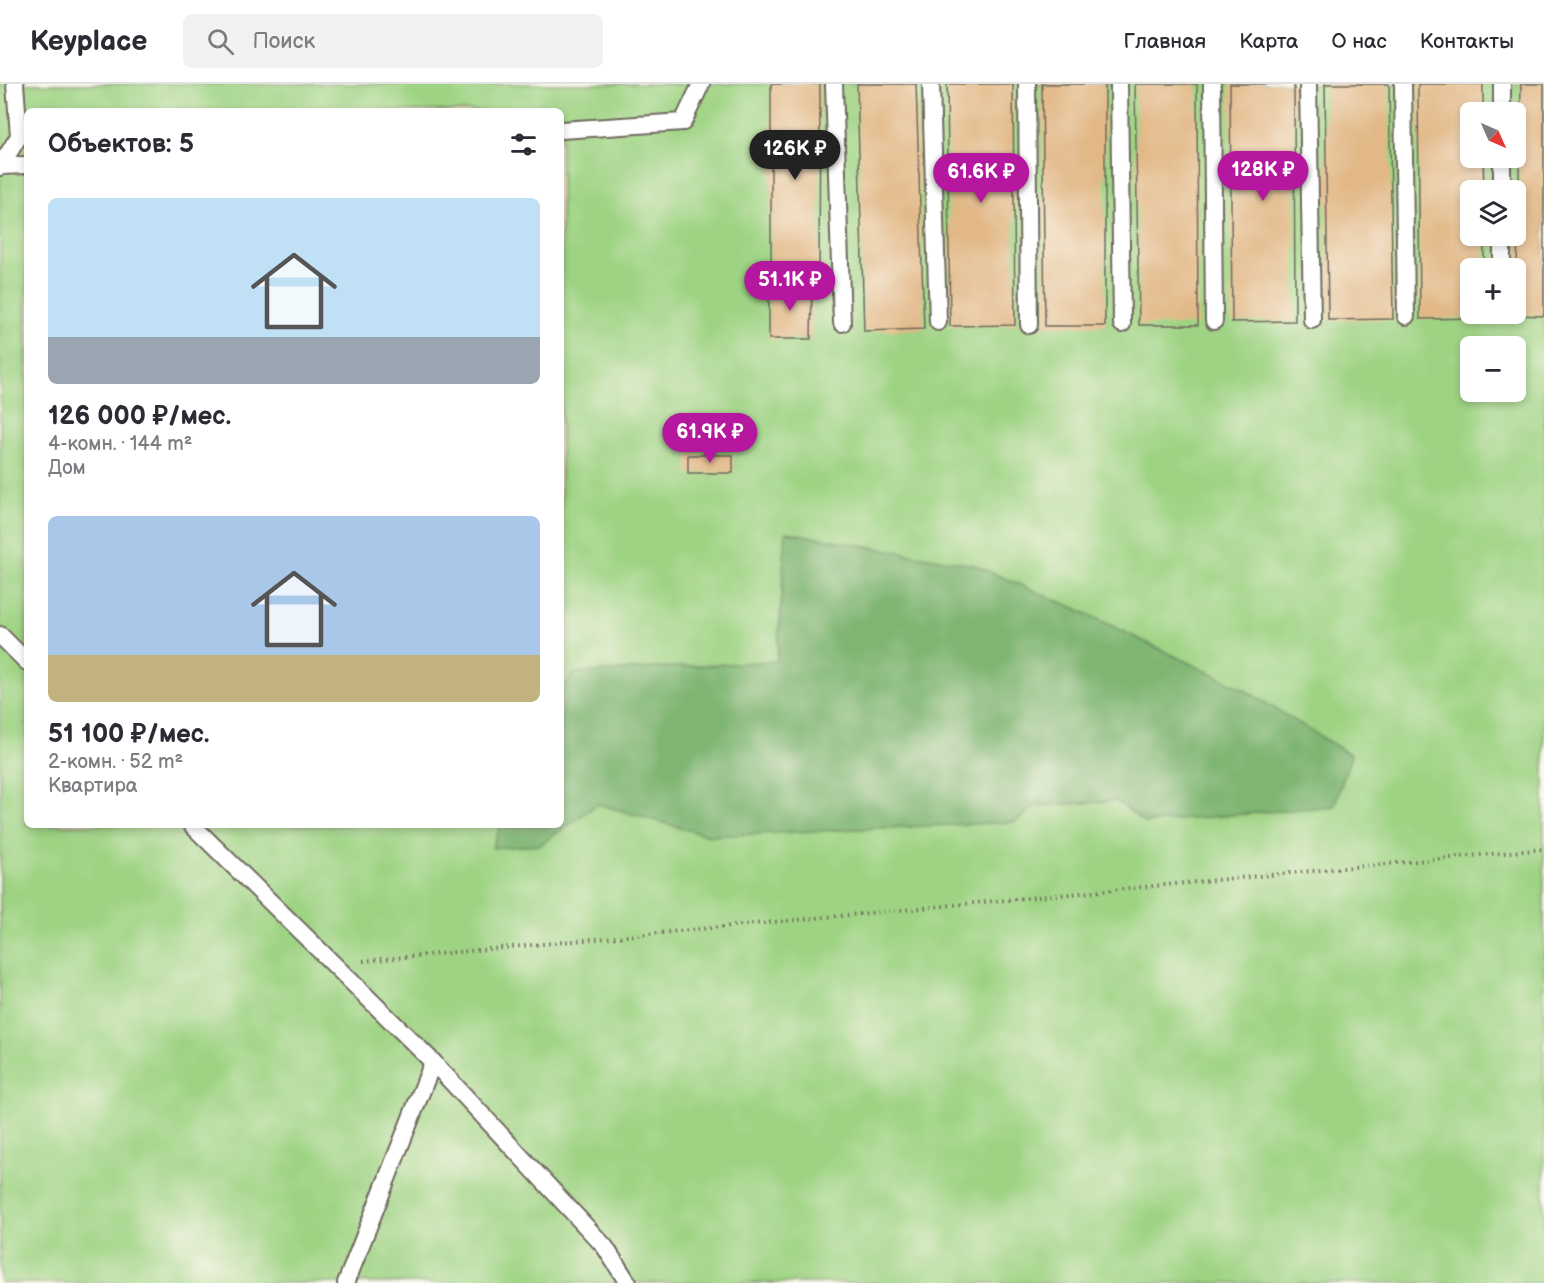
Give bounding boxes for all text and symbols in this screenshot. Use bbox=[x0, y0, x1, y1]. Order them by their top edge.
search box bbox=[183, 14, 603, 68]
text: Keyplace bbox=[30, 25, 147, 58]
icon: search bbox=[204, 25, 237, 58]
text: Поиск bbox=[252, 28, 315, 55]
text: Главная bbox=[1123, 29, 1206, 54]
text: Карта bbox=[1239, 29, 1298, 54]
text: О нас bbox=[1331, 29, 1387, 54]
text: Контакты bbox=[1420, 29, 1514, 54]
north arrow bbox=[1460, 102, 1526, 168]
map controls bbox=[1460, 102, 1526, 402]
icon: filters bbox=[507, 128, 540, 161]
text: Объектов: 5 bbox=[48, 129, 194, 160]
pin: 126K ₽ bbox=[746, 130, 844, 181]
text: 126K ₽ bbox=[763, 137, 827, 161]
pin: 128K ₽ bbox=[1214, 151, 1312, 202]
pin: 61.6K ₽ bbox=[926, 153, 1036, 204]
text: 128K ₽ bbox=[1231, 158, 1295, 182]
text: 61.6K ₽ bbox=[947, 160, 1015, 184]
button: layers bbox=[1460, 180, 1526, 246]
icon: home bbox=[240, 237, 348, 345]
button: + bbox=[1460, 258, 1526, 324]
pin: 51.1K ₽ bbox=[735, 261, 845, 312]
text: 51.1K ₽ bbox=[758, 268, 822, 292]
button: − bbox=[1460, 336, 1526, 402]
text: 126 000 ₽/мес. bbox=[48, 401, 231, 432]
pin: 61.9K ₽ bbox=[655, 413, 765, 464]
text: 61.9K ₽ bbox=[676, 420, 744, 444]
text: 4-комн. · 144 m² bbox=[48, 432, 192, 456]
text: Дом bbox=[48, 456, 86, 480]
icon: home bbox=[240, 555, 348, 663]
text: 51 100 ₽/мес. bbox=[48, 719, 210, 750]
text: 2-комн. · 52 m² bbox=[48, 750, 183, 774]
text: Квартира bbox=[48, 774, 138, 798]

